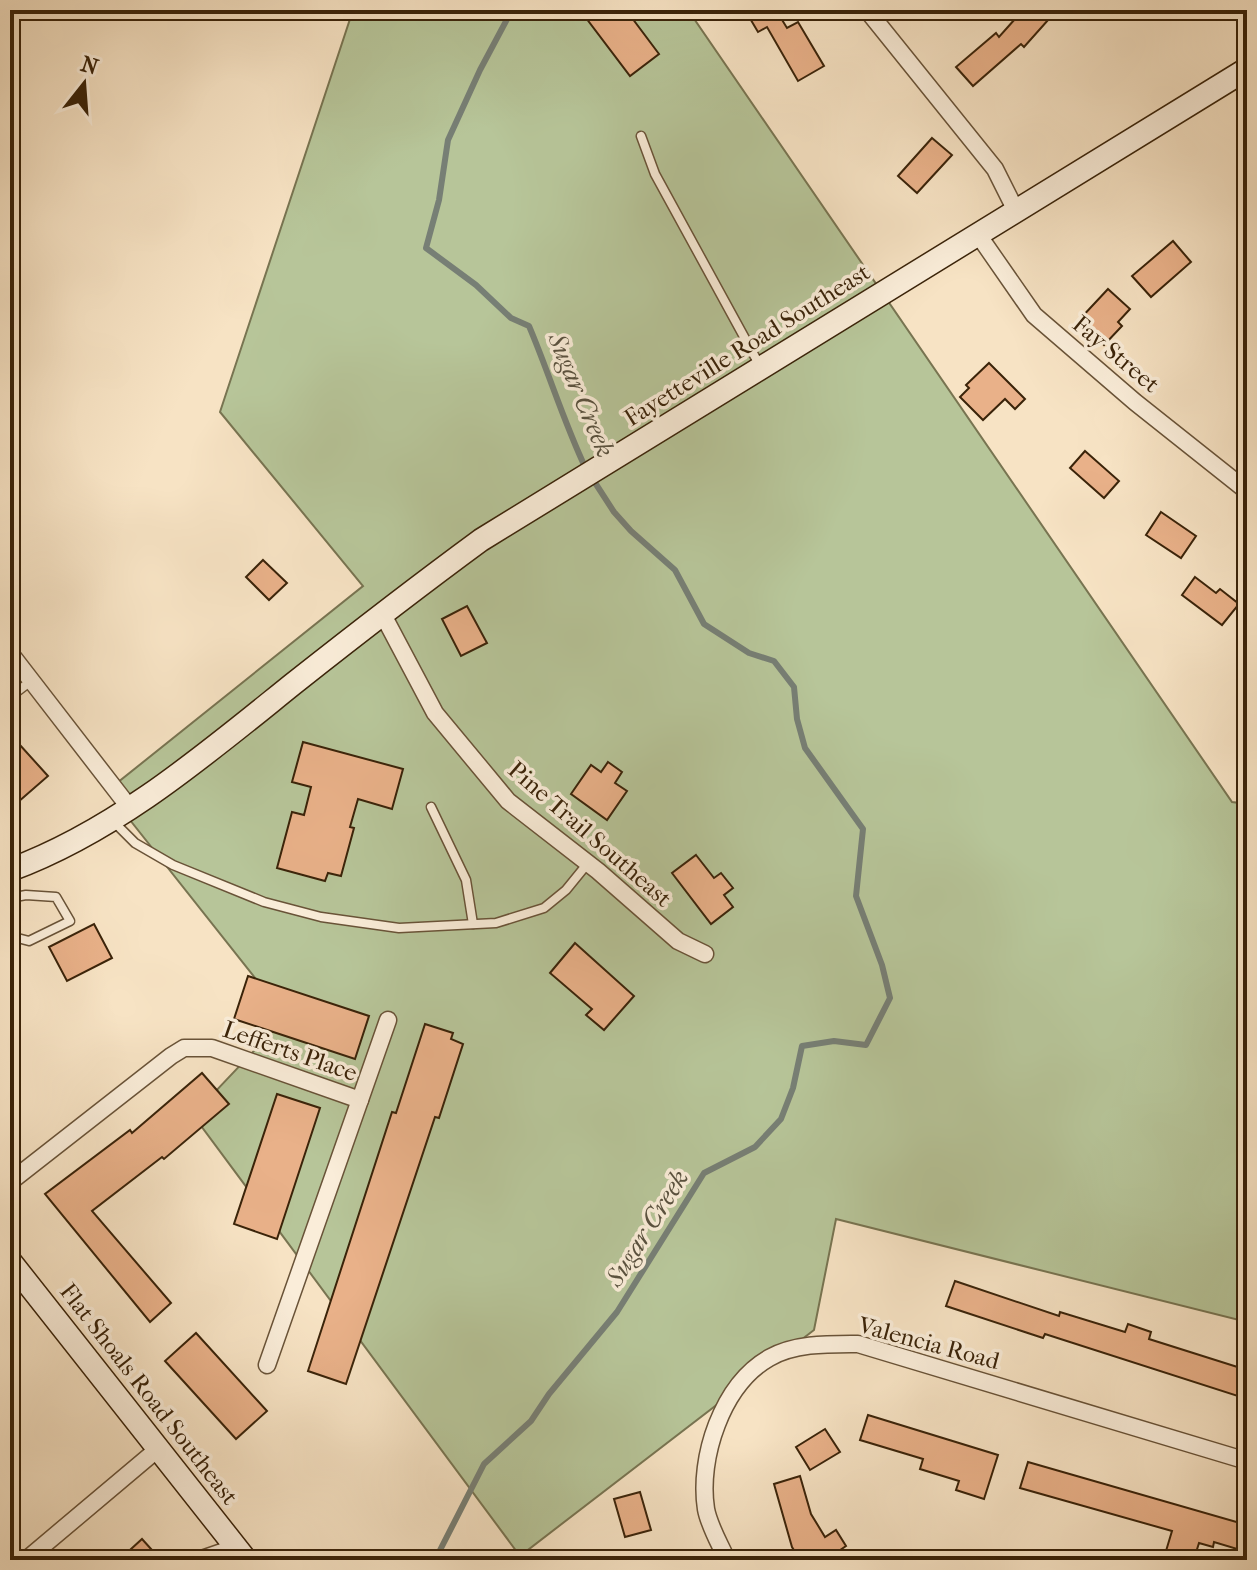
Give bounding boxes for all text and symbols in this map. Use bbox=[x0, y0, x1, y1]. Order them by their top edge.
north arrow bbox=[44, 44, 124, 124]
text: N bbox=[78, 51, 102, 81]
street label: Fayetteville Road Southeast bbox=[619, 258, 875, 432]
street label: Fay Street bbox=[1067, 310, 1165, 399]
water label: Sugar Creek bbox=[541, 327, 621, 462]
street label: Pine Trail Southeast bbox=[503, 755, 678, 913]
street label: Lefferts Place bbox=[219, 1015, 361, 1087]
water label: Sugar Creek bbox=[598, 1164, 695, 1293]
street label: Flat Shoals Road Southeast bbox=[54, 1278, 244, 1511]
street label: Valencia Road bbox=[855, 1310, 1003, 1375]

